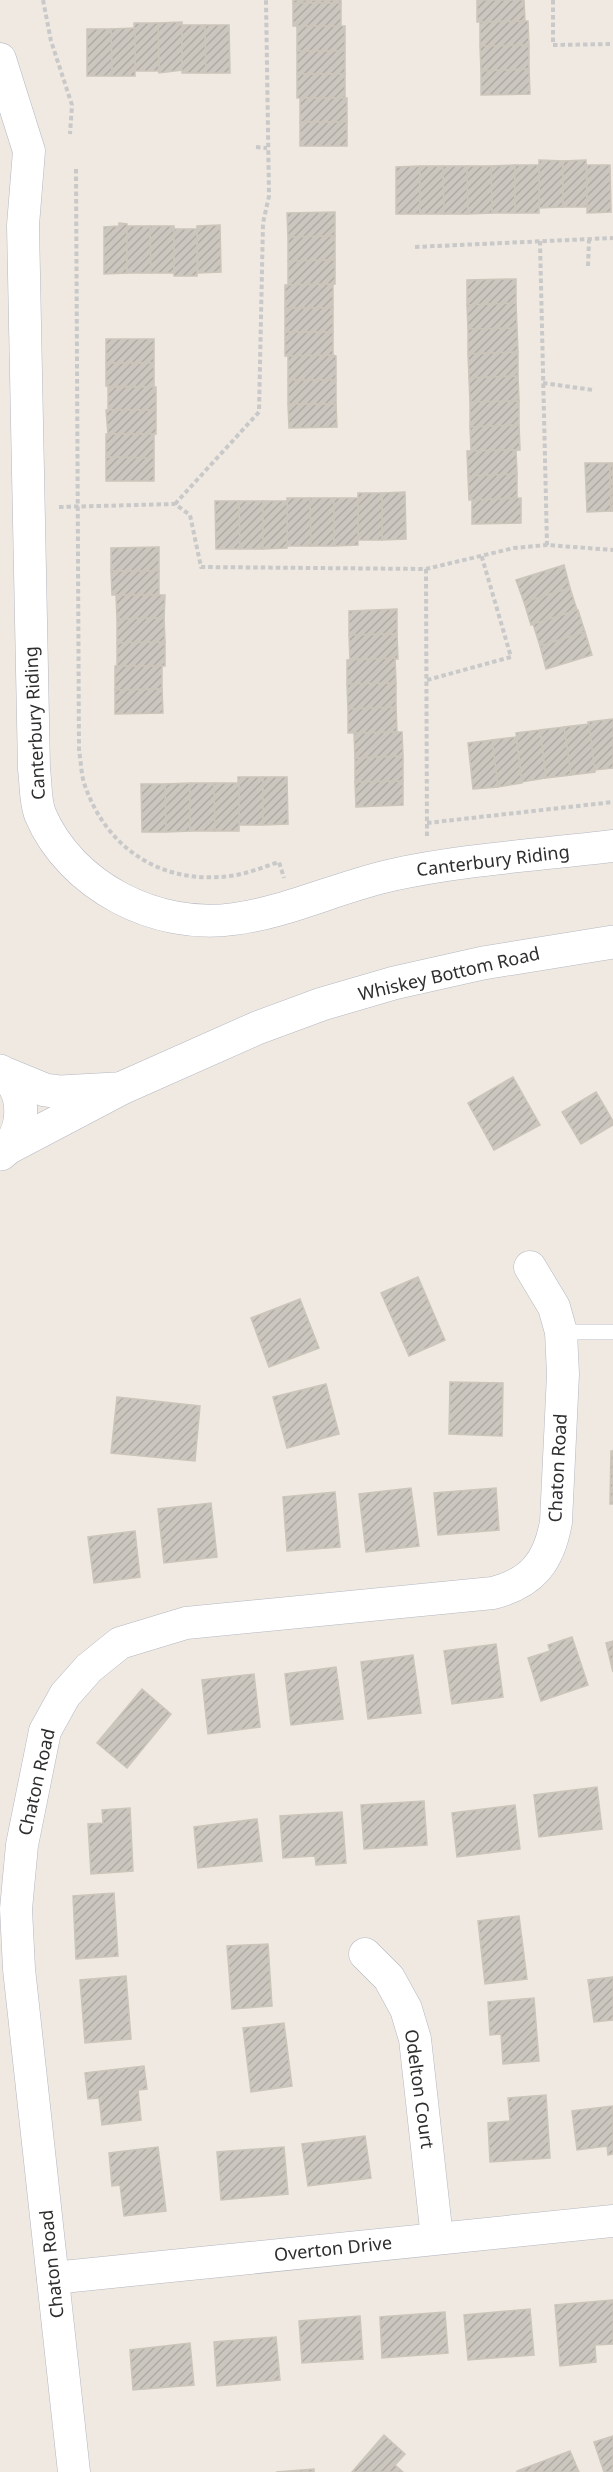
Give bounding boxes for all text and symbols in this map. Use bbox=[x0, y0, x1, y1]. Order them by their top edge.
street label: Canterbury Riding bbox=[18, 646, 50, 801]
street label: Canterbury Riding bbox=[415, 839, 571, 881]
street label: Whiskey Bottom Road bbox=[356, 940, 542, 1006]
street label: Chaton Road bbox=[542, 1413, 572, 1523]
street label: Chaton Road bbox=[12, 1726, 60, 1838]
street label: Odelton Court bbox=[400, 2028, 440, 2151]
street label: Chaton Road bbox=[33, 2209, 69, 2320]
street label: Overton Drive bbox=[273, 2230, 393, 2266]

